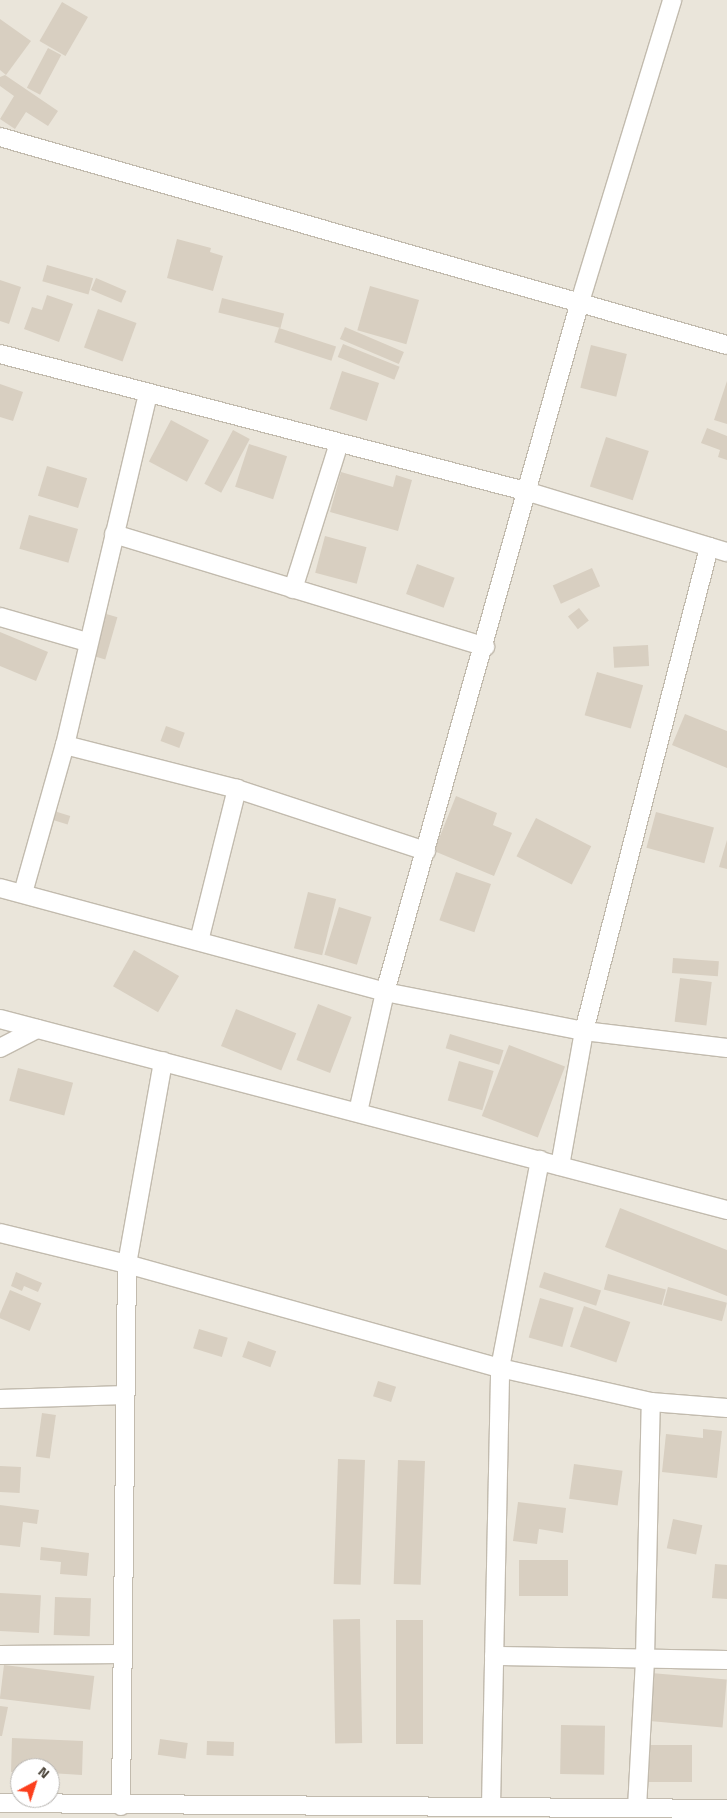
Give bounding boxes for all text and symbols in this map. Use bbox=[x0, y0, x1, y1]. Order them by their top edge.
north arrow bbox=[10, 1758, 60, 1808]
text: N bbox=[34, 1761, 55, 1783]

